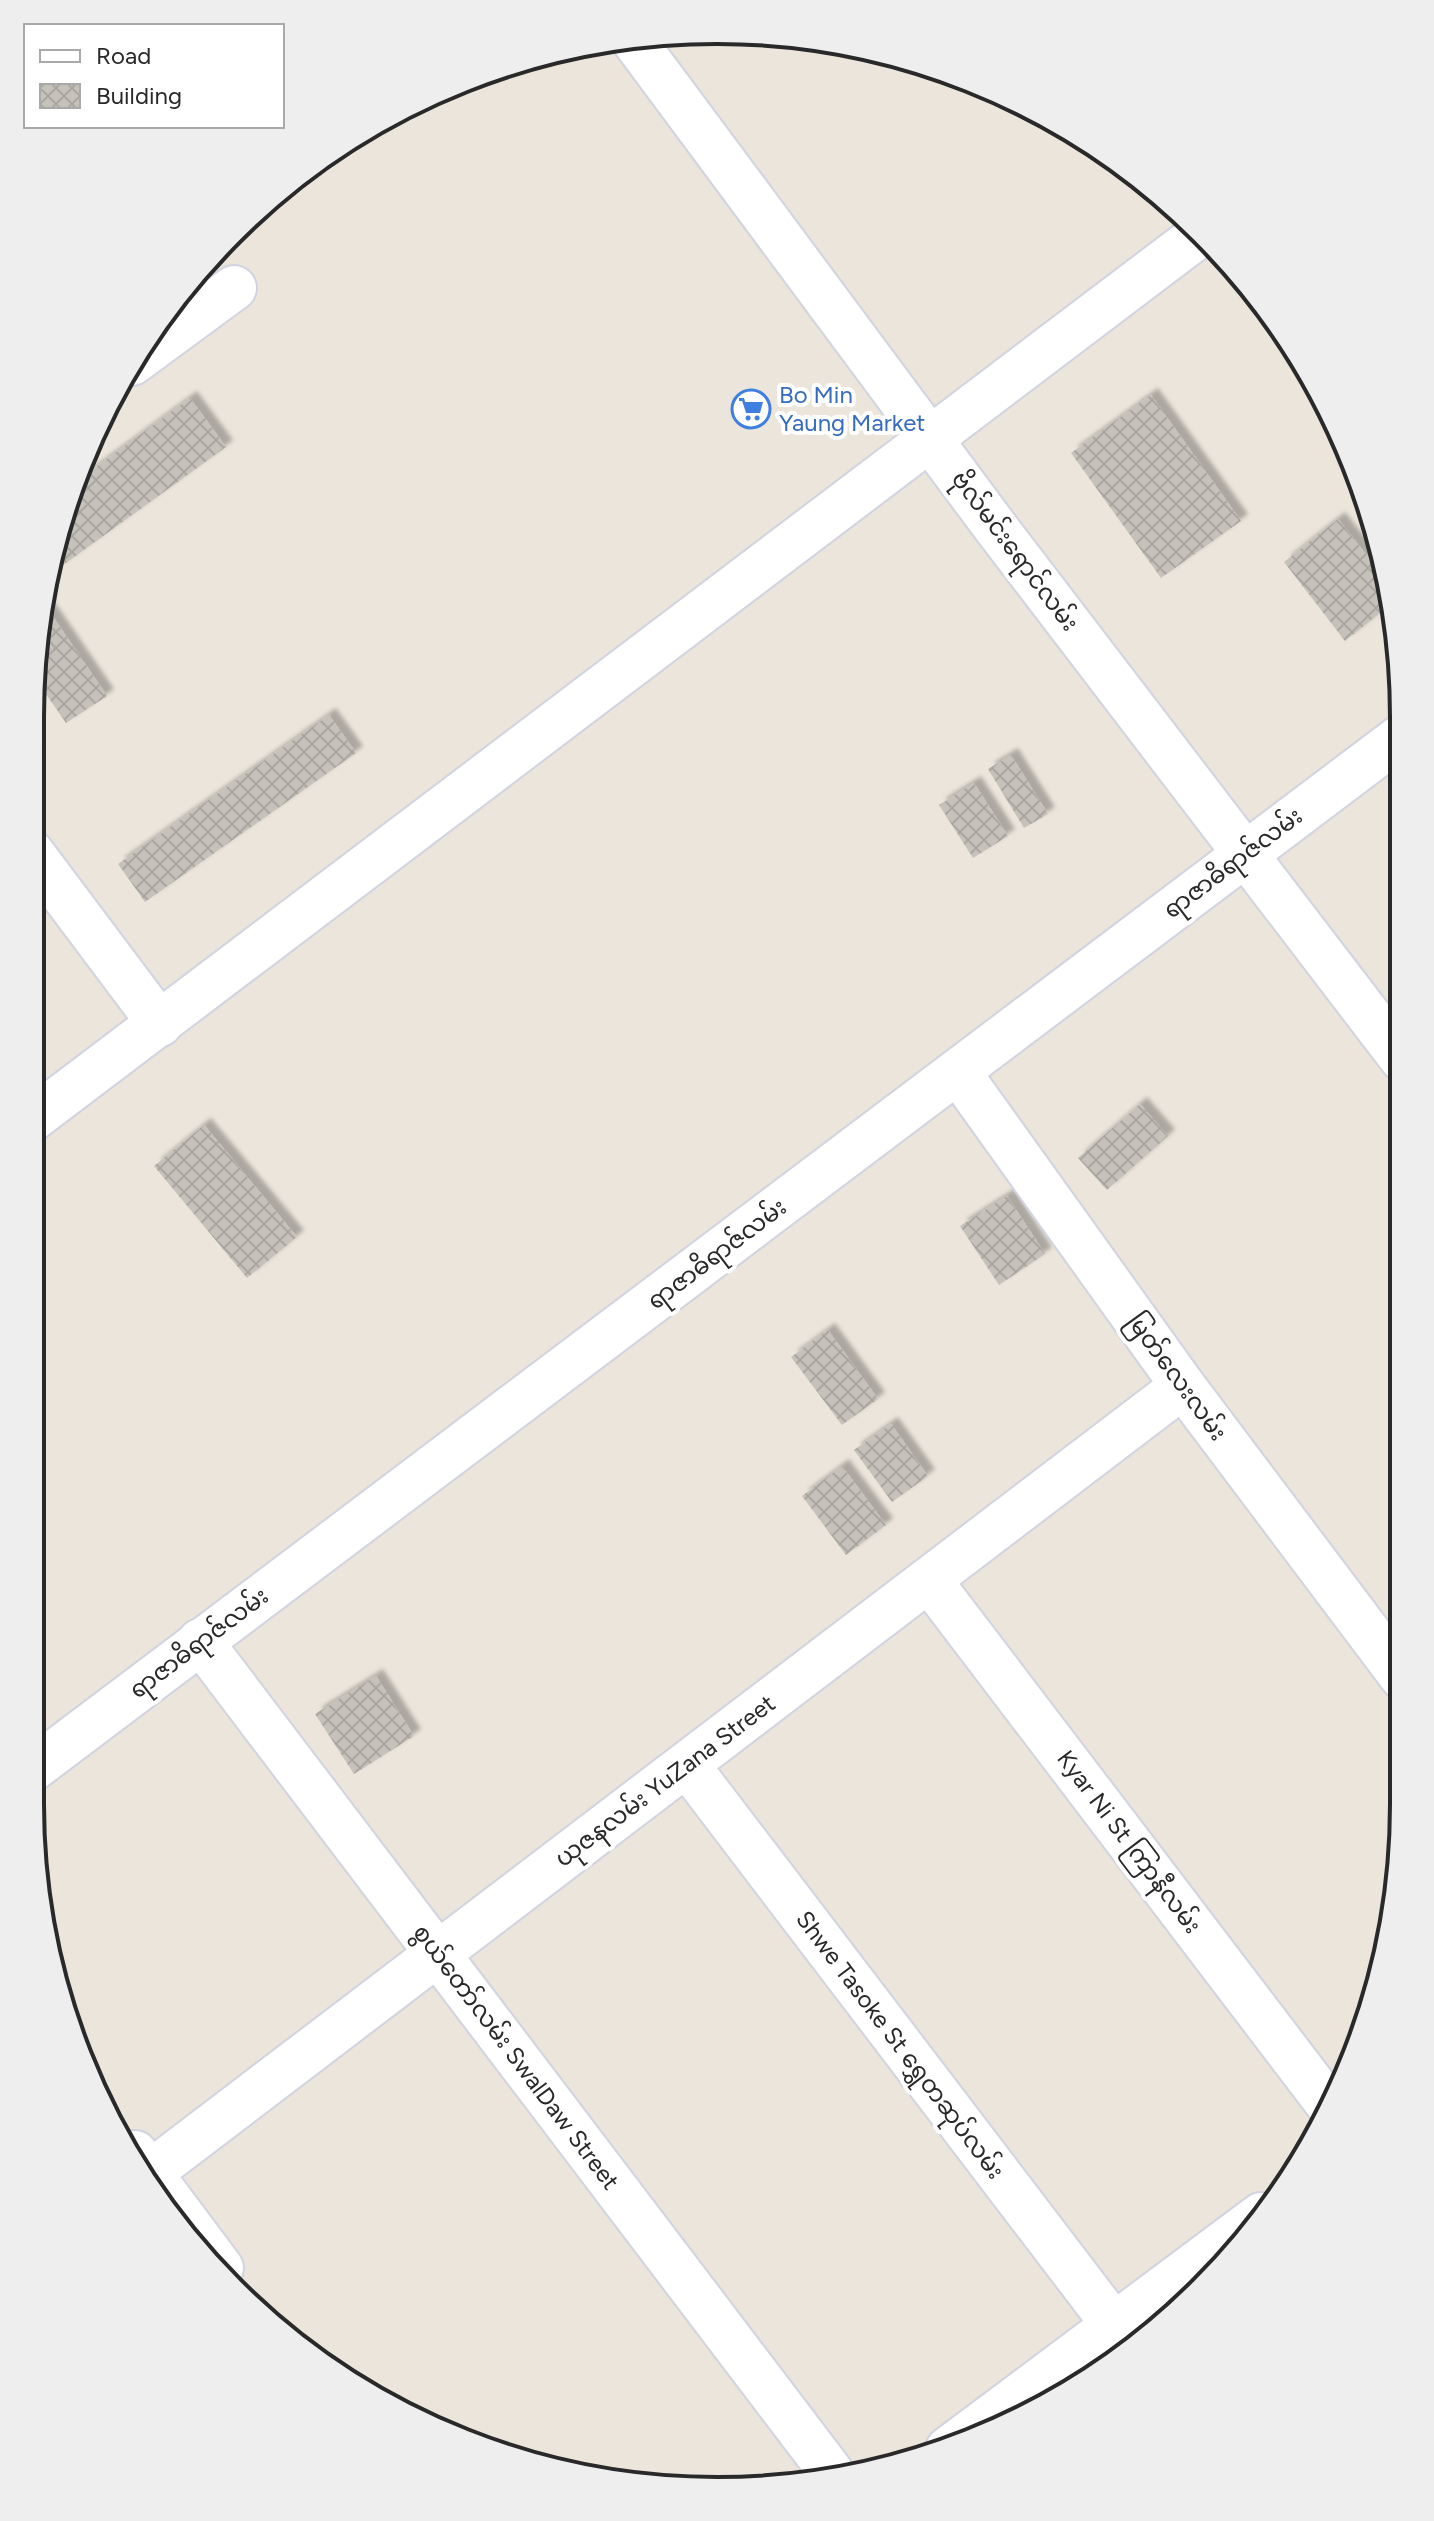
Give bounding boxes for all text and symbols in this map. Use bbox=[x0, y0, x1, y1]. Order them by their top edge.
legend bbox=[24, 24, 284, 128]
text: Road bbox=[96, 41, 151, 70]
text: Building bbox=[96, 81, 182, 110]
place label: Bo Min Yaung Market bbox=[779, 380, 925, 437]
supermarket icon: Bo Min Yaung Market bbox=[730, 388, 772, 430]
street label: ဗိုလ်မင်းရောင်လမ်း bbox=[942, 464, 1086, 639]
street label: ရာဇာဓိရာဇ်လမ်း bbox=[1157, 800, 1311, 928]
street label: ရာဇာဓိရာဇ်လမ်း bbox=[641, 1191, 795, 1319]
street label: မြတ်လေးလမ်း bbox=[1117, 1307, 1234, 1449]
street label: ရာဇာဓိရာဇ်လမ်း bbox=[123, 1580, 277, 1708]
street label: ယုဇနလမ်း YuZana Street bbox=[548, 1688, 784, 1877]
street label: Kyar Ni St ကြာနီလမ်း bbox=[1047, 1744, 1208, 1942]
street label: Shwe Tasoke St ရွှေတဆုပ်လမ်း bbox=[786, 1904, 1011, 2187]
street label: စွယ်တော်လမ်း SwalDaw Street bbox=[404, 1918, 626, 2197]

